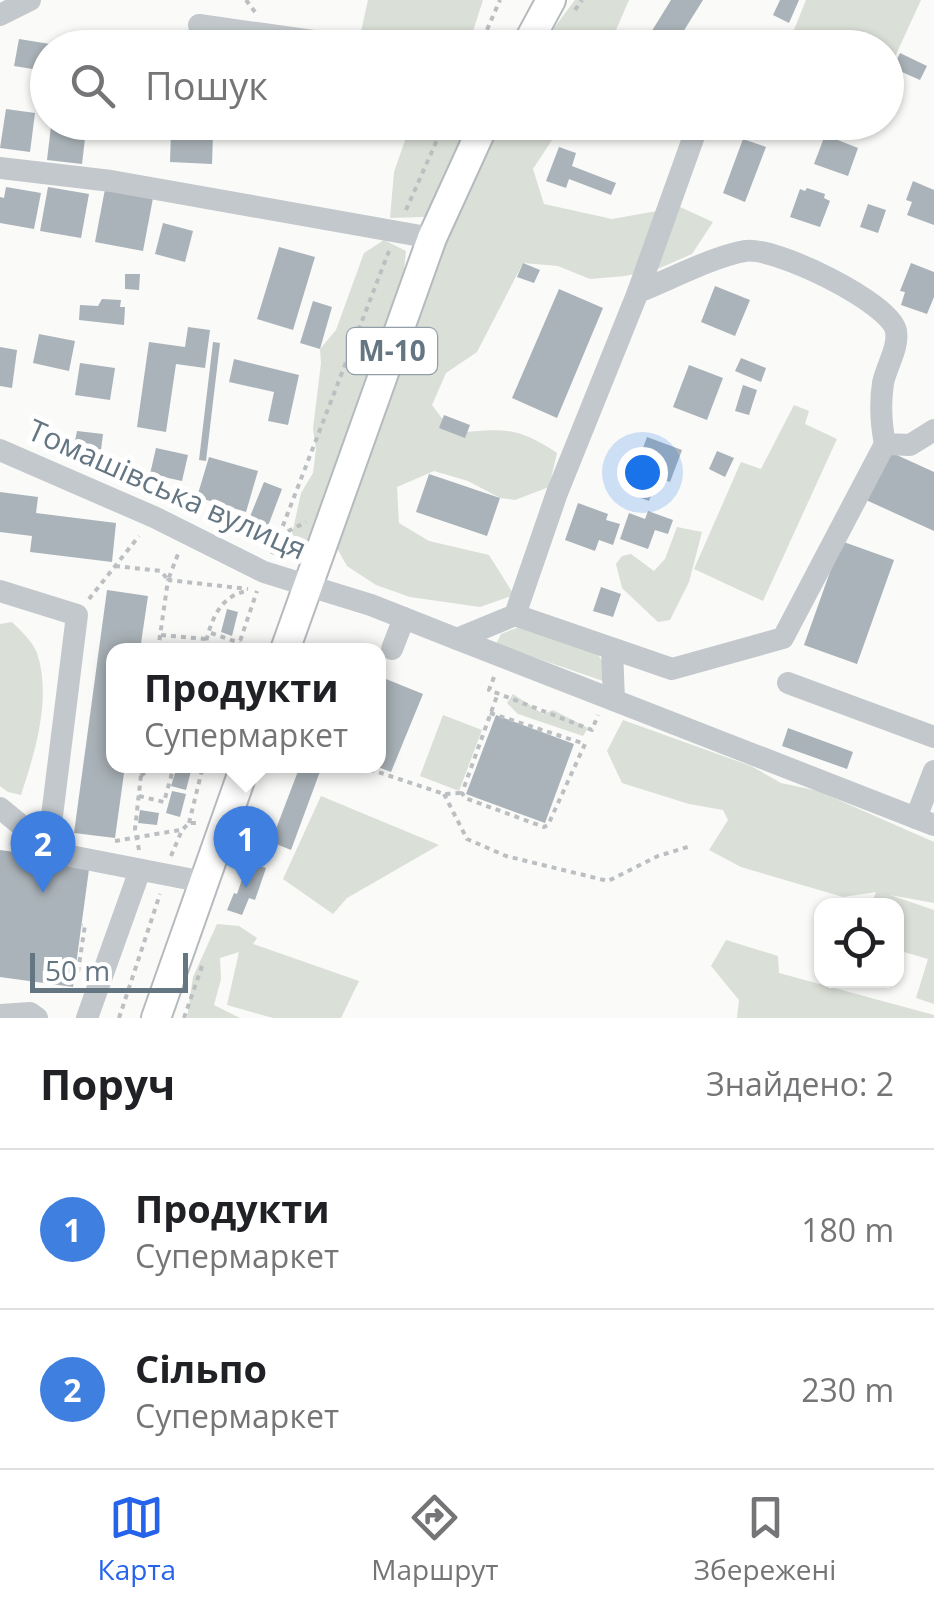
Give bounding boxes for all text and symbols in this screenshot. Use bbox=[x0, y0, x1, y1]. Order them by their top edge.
search box bbox=[30, 30, 904, 140]
icon: search bbox=[65, 58, 120, 113]
text: Пошук bbox=[145, 59, 268, 111]
road number: М-10 bbox=[347, 328, 437, 374]
street label: Томашівська вулиця bbox=[22, 409, 313, 569]
your location bbox=[617, 447, 668, 498]
popup bbox=[106, 643, 386, 773]
text: Продукти bbox=[144, 661, 339, 713]
text: Супермаркет bbox=[144, 713, 348, 756]
pin: 1 bbox=[214, 806, 278, 888]
pin: 2 bbox=[10, 810, 76, 893]
map controls bbox=[814, 898, 904, 988]
button: locate bbox=[814, 898, 904, 988]
scale bar bbox=[30, 948, 188, 993]
text: 50 m bbox=[45, 951, 110, 989]
text: Поруч bbox=[40, 1055, 175, 1112]
text: Знайдено: 2 bbox=[706, 1062, 894, 1105]
text: Продукти bbox=[135, 1182, 330, 1234]
text: 1 bbox=[63, 1208, 82, 1251]
text: 180 m bbox=[801, 1208, 894, 1251]
text: Супермаркет bbox=[135, 1234, 339, 1277]
text: Сільпо bbox=[135, 1342, 267, 1394]
text: 2 bbox=[63, 1368, 82, 1411]
text: 230 m bbox=[801, 1368, 894, 1411]
text: Супермаркет bbox=[135, 1394, 339, 1437]
tab: Карта bbox=[98, 1490, 176, 1588]
tab: Маршрут bbox=[371, 1490, 498, 1588]
tab: Збережені bbox=[694, 1490, 836, 1588]

